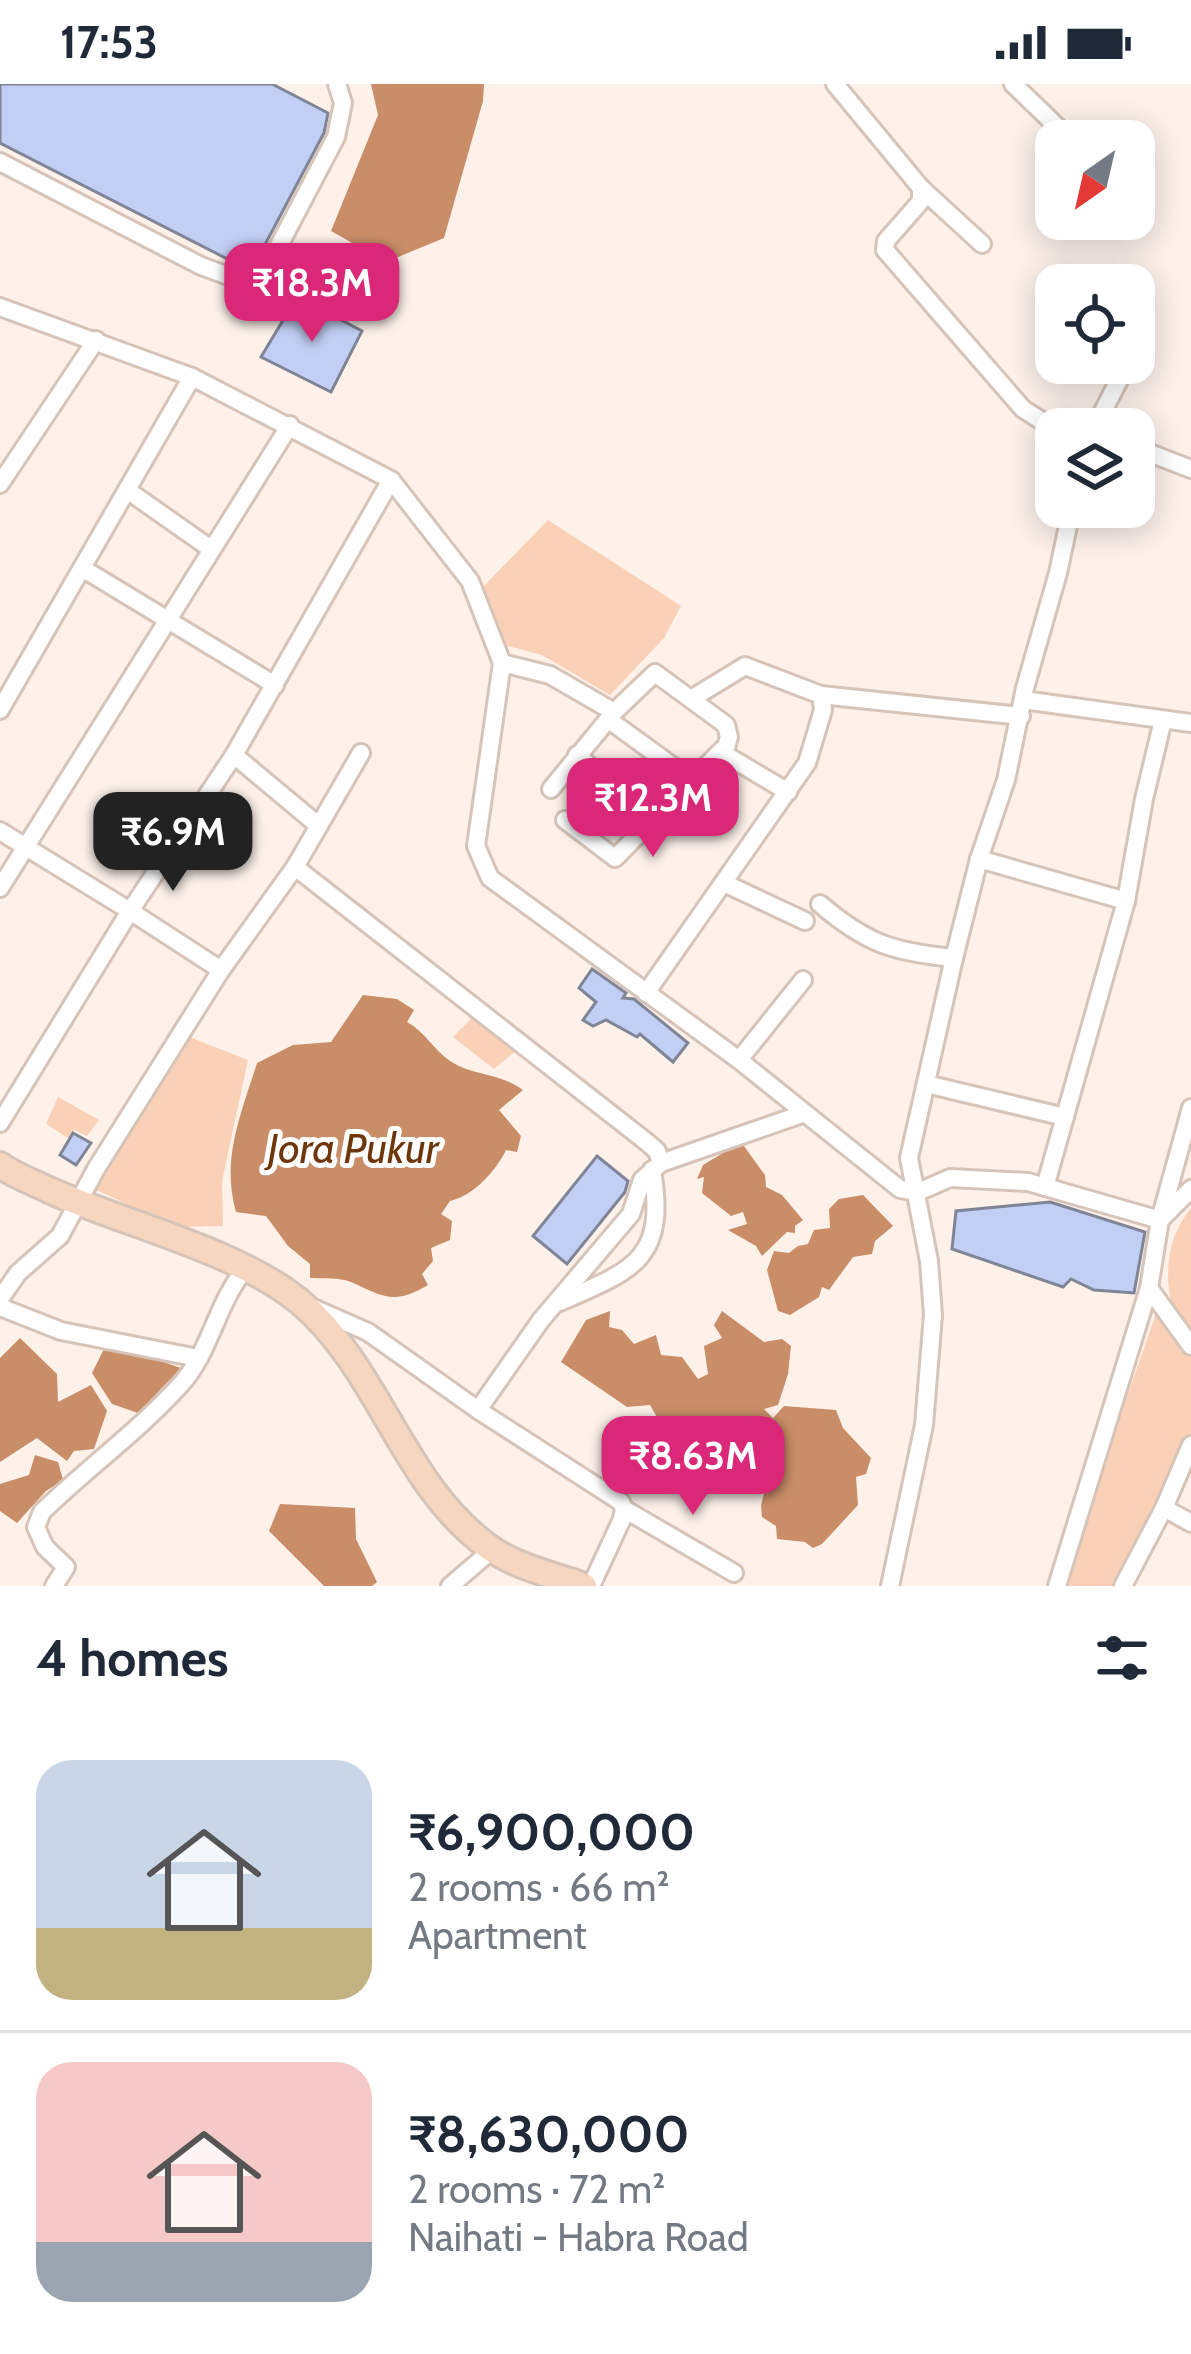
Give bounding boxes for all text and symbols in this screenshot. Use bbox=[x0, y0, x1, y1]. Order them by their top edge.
text: 17:53 bbox=[60, 15, 158, 69]
north arrow bbox=[1035, 120, 1155, 240]
map controls bbox=[1035, 120, 1155, 528]
pin: ₹18.3M bbox=[214, 243, 410, 345]
text: ₹18.3M bbox=[251, 258, 373, 306]
button: locate bbox=[1035, 264, 1155, 384]
button: layers bbox=[1035, 408, 1155, 528]
pin: ₹12.3M bbox=[555, 758, 751, 860]
text: ₹12.3M bbox=[594, 773, 712, 821]
pin: ₹6.9M bbox=[89, 792, 257, 894]
text: ₹6.9M bbox=[120, 807, 226, 855]
water label: Jora Pukur bbox=[263, 1122, 441, 1174]
pin: ₹8.63M bbox=[595, 1416, 791, 1518]
text: ₹8.63M bbox=[629, 1431, 757, 1479]
icon: filters bbox=[1089, 1625, 1155, 1691]
text: 4 homes bbox=[36, 1627, 228, 1689]
text: ₹6,900,000 bbox=[408, 1801, 695, 1863]
icon: home bbox=[132, 1808, 276, 1952]
text: 2 rooms · 66 m² bbox=[408, 1863, 669, 1911]
text: Apartment bbox=[408, 1911, 587, 1959]
text: ₹8,630,000 bbox=[408, 2103, 689, 2165]
icon: home bbox=[132, 2110, 276, 2254]
text: 2 rooms · 72 m² bbox=[408, 2165, 665, 2213]
text: Naihati - Habra Road bbox=[408, 2213, 749, 2261]

